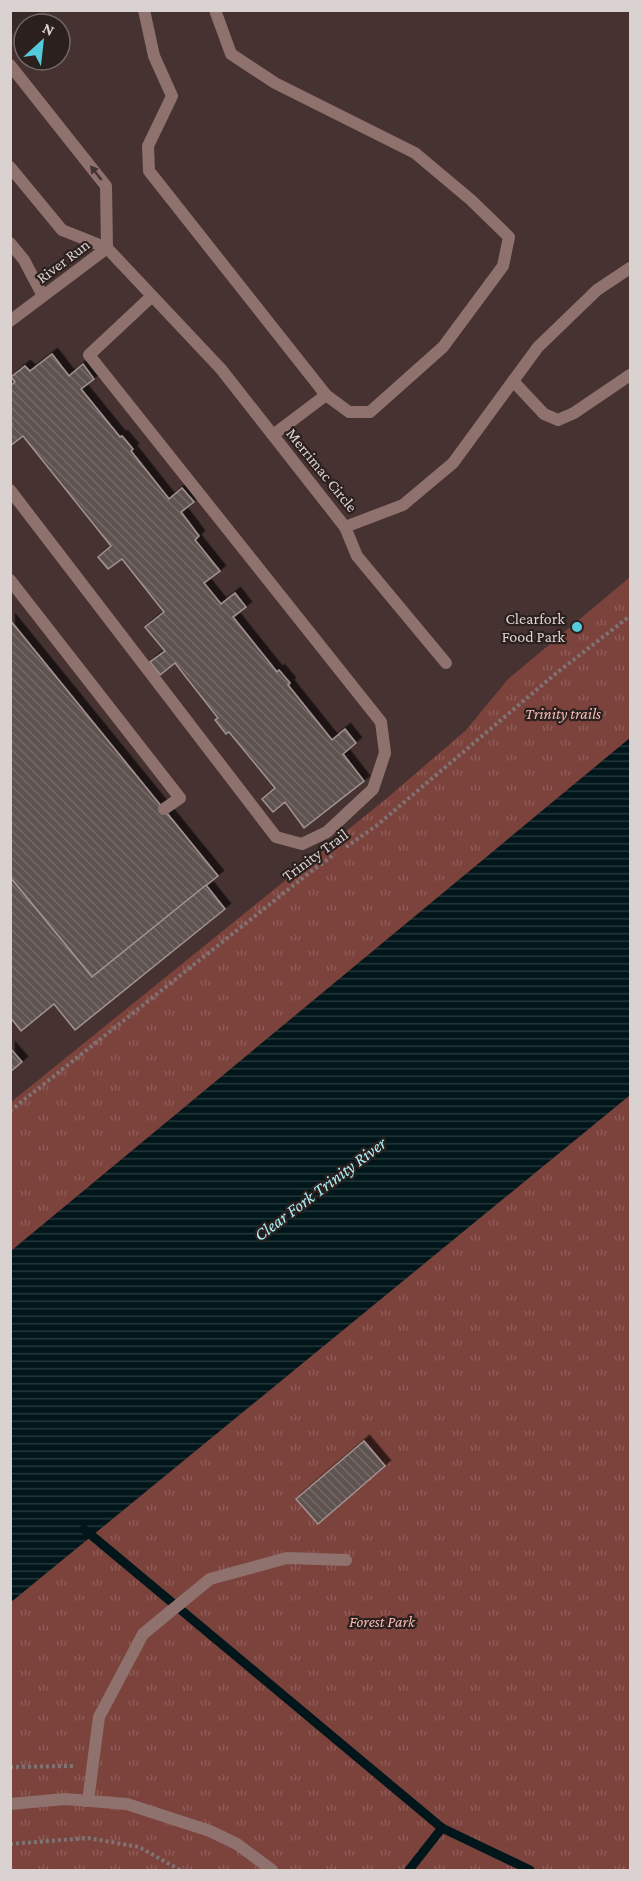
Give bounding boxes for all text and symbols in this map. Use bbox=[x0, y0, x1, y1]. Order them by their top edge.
north arrow bbox=[12, 12, 72, 72]
text: N bbox=[40, 19, 57, 39]
one-way arrow bbox=[90, 165, 102, 180]
street label: River Run bbox=[33, 235, 93, 286]
street label: Merrimac Circle bbox=[283, 425, 361, 515]
place label: Clearfork Food Park bbox=[502, 610, 565, 645]
marker: Clearfork Food Park bbox=[570, 620, 584, 634]
park label: Trinity trails bbox=[525, 705, 601, 723]
street label: Trinity Trail bbox=[279, 826, 352, 885]
water label: Clear Fork Trinity River bbox=[250, 1133, 390, 1245]
park label: Forest Park bbox=[349, 1613, 416, 1630]

